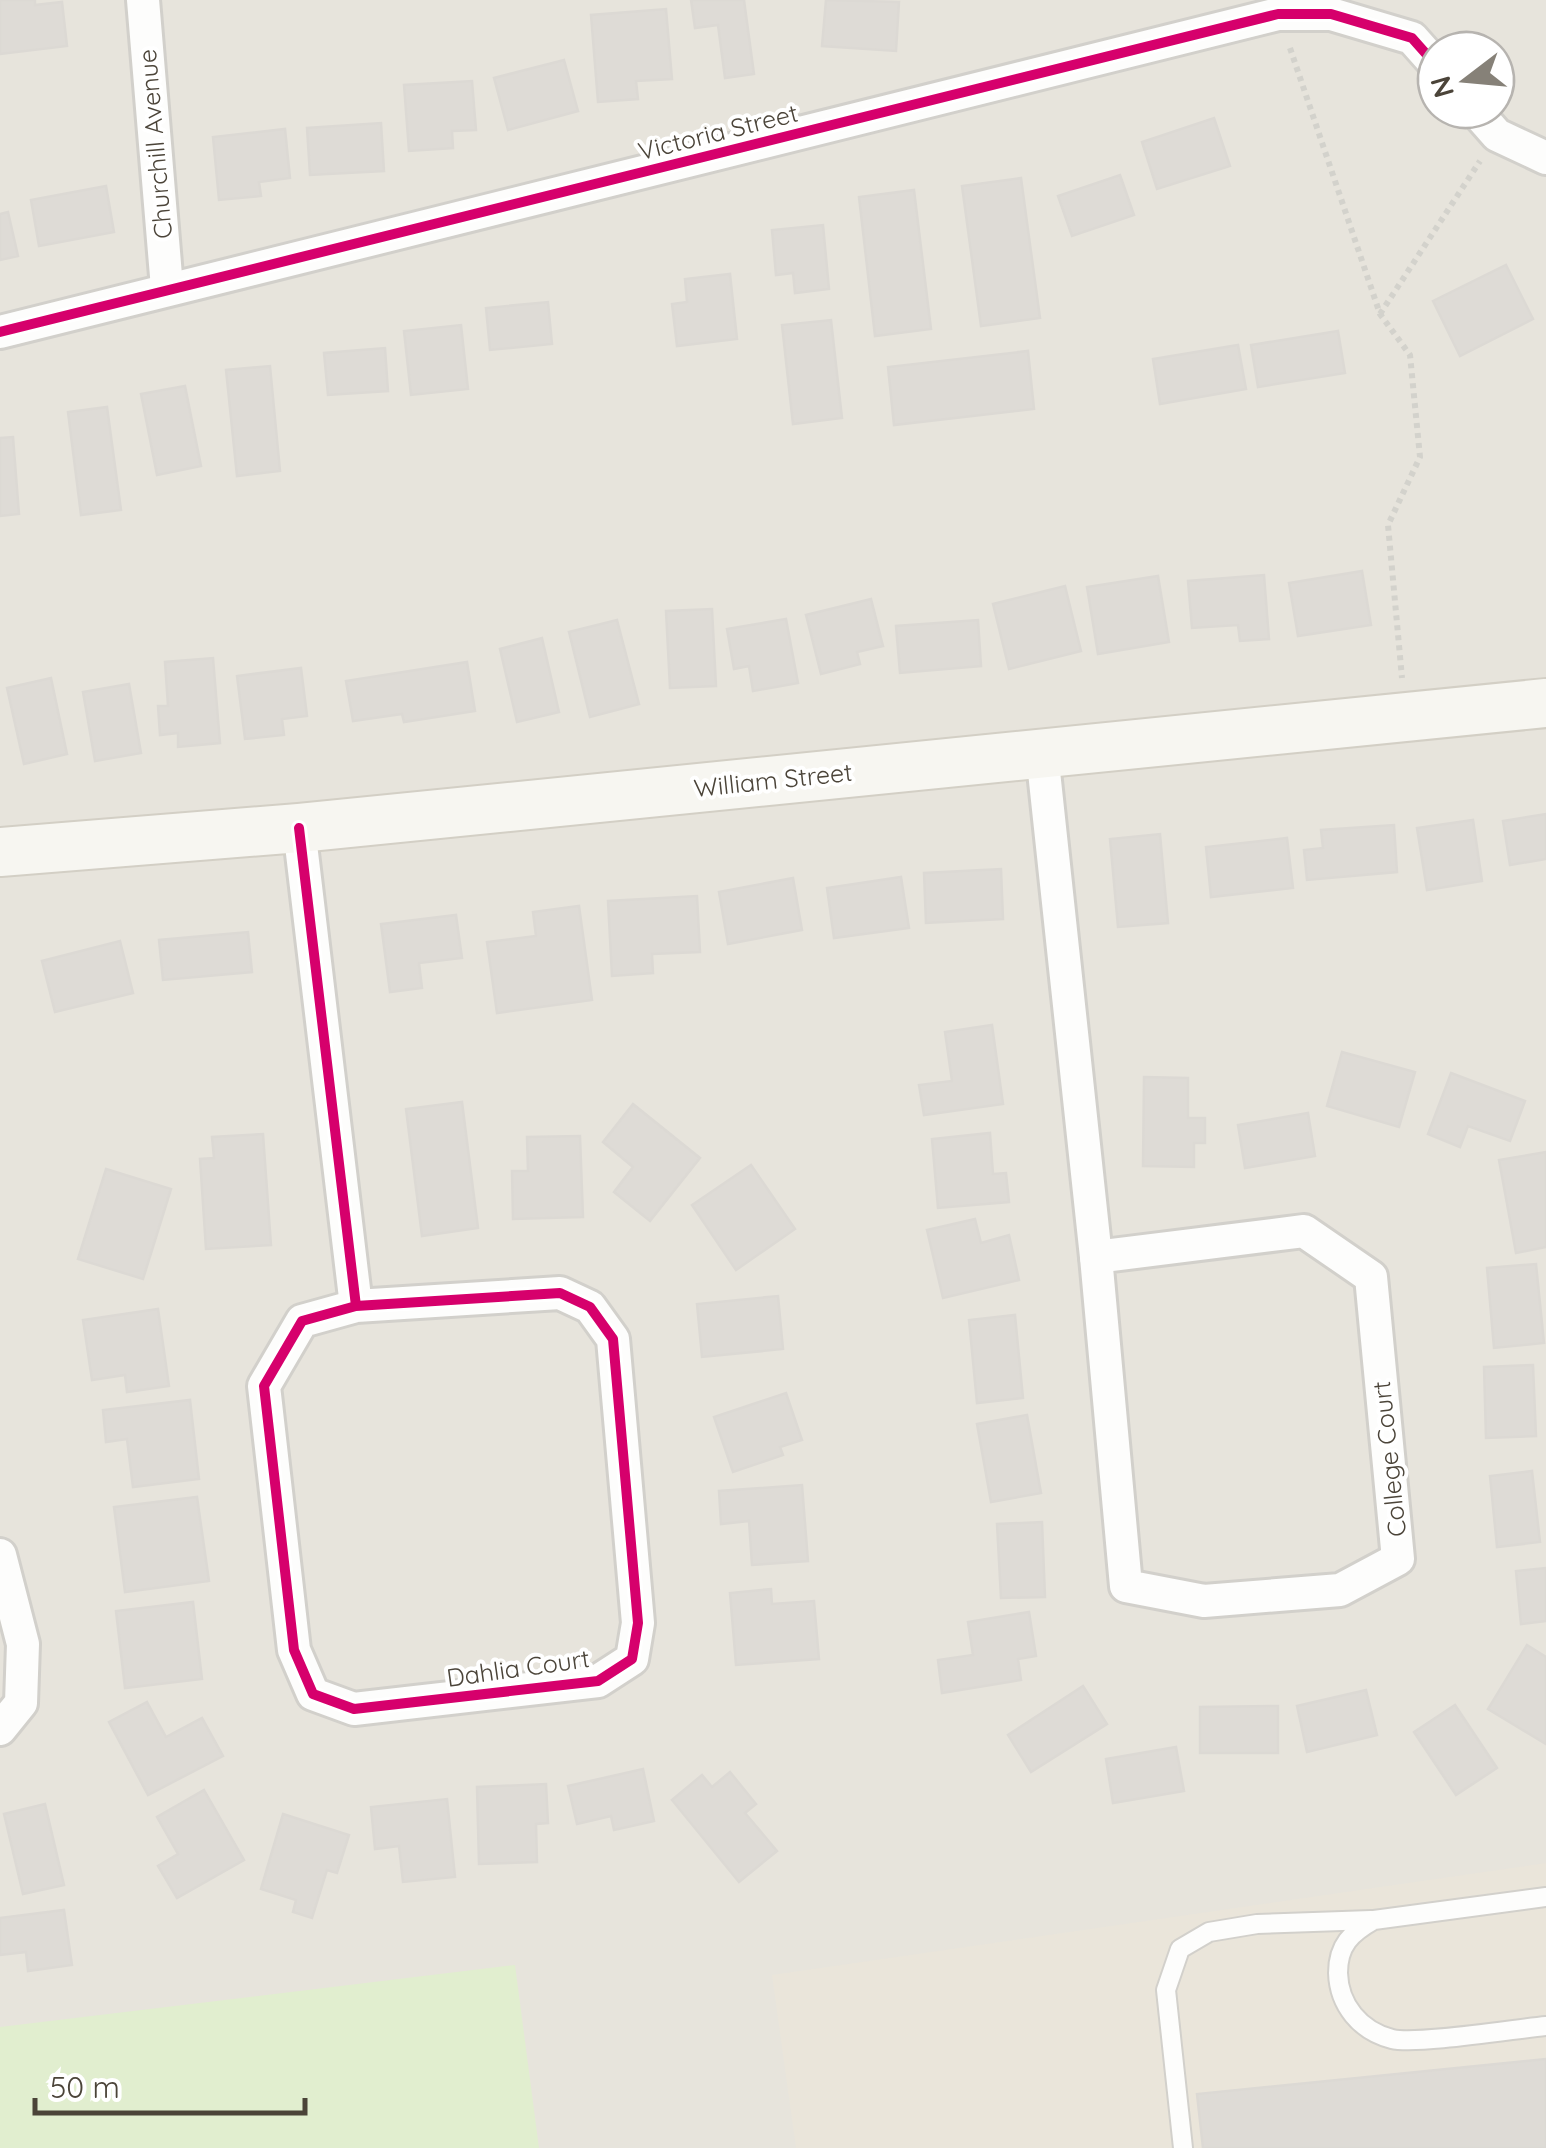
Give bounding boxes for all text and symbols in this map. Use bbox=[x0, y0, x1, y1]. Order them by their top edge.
north arrow bbox=[1416, 30, 1516, 130]
street label: Churchill Avenue bbox=[131, 48, 178, 240]
text: N bbox=[1422, 72, 1461, 102]
street label: Victoria Street bbox=[635, 97, 801, 166]
street label: William Street bbox=[692, 756, 854, 803]
street label: College Court bbox=[1365, 1380, 1412, 1538]
street label: Dahlia Court bbox=[444, 1642, 591, 1693]
scale bar bbox=[35, 2053, 305, 2115]
text: 50 m bbox=[50, 2068, 120, 2106]

